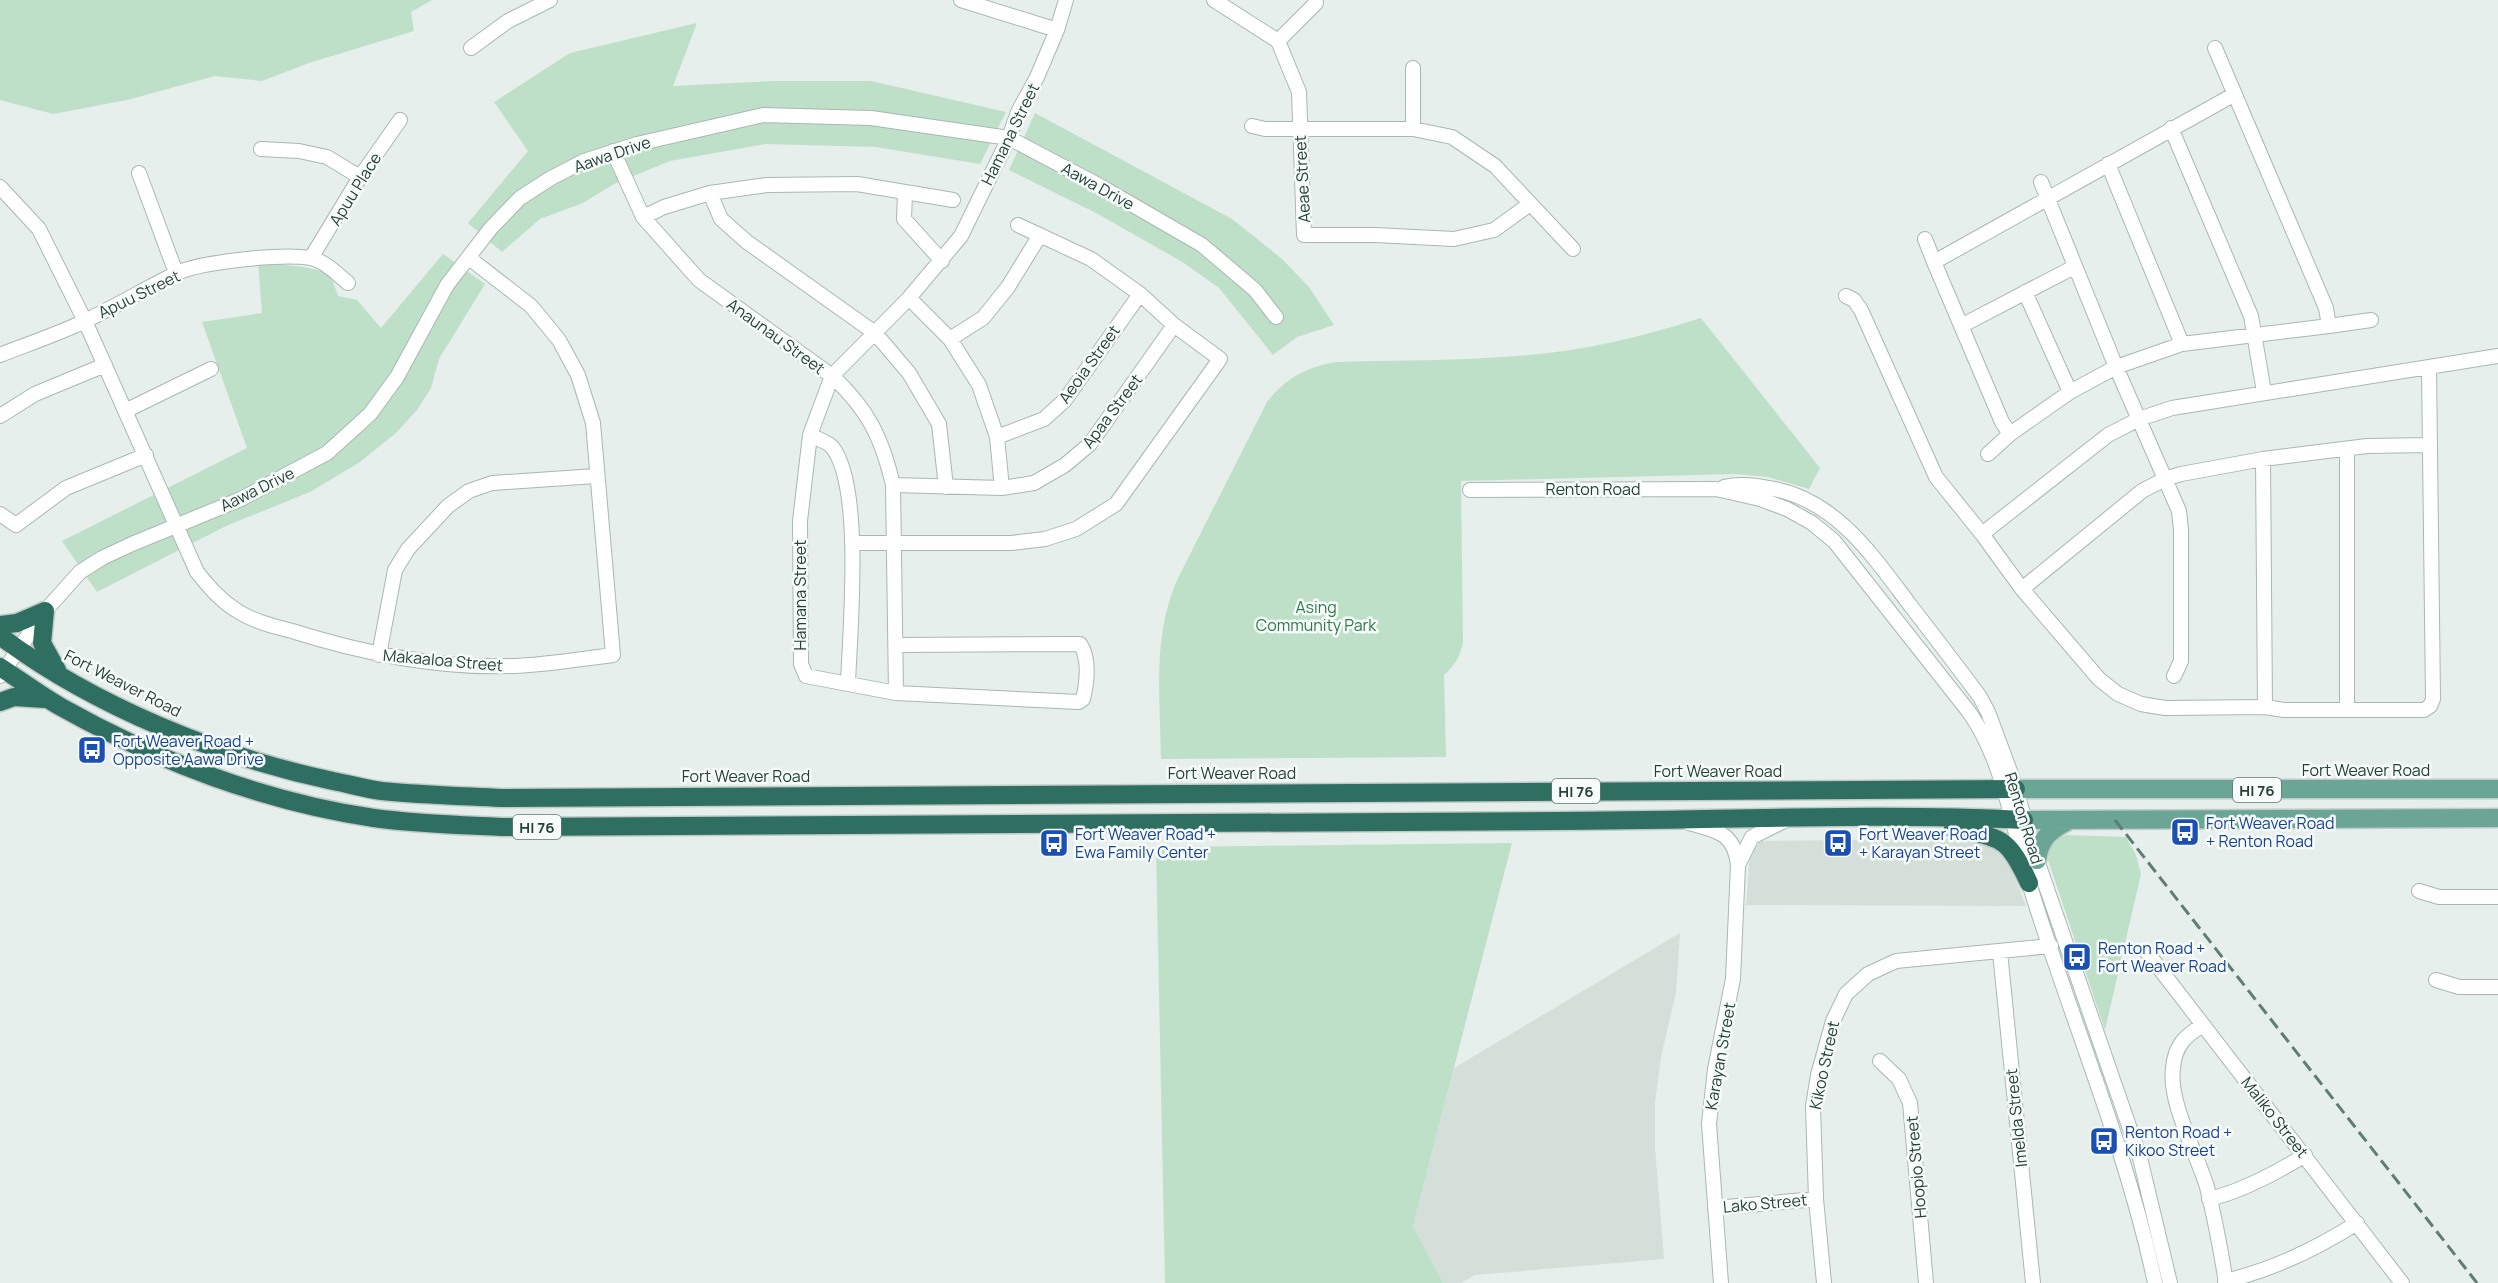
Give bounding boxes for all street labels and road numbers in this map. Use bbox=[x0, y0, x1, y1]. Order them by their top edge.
street label: Hamana Street bbox=[976, 79, 1044, 189]
street label: Aawa Drive bbox=[571, 131, 653, 177]
street label: Aeae Street bbox=[1289, 135, 1315, 223]
street label: Apuu Place bbox=[324, 148, 386, 230]
street label: Aawa Drive bbox=[1058, 157, 1138, 215]
street label: Apuu Street bbox=[94, 265, 184, 323]
street label: Anaunau Street bbox=[723, 293, 829, 379]
street label: Aeoia Street bbox=[1053, 320, 1125, 408]
street label: Apaa Street bbox=[1077, 369, 1147, 453]
street label: Aawa Drive bbox=[216, 462, 298, 516]
street label: Renton Road bbox=[1546, 478, 1640, 500]
street label: Hamana Street bbox=[789, 540, 811, 650]
street label: Fort Weaver Road bbox=[61, 644, 185, 722]
street label: Makaaloa Street bbox=[382, 644, 504, 676]
street label: Fort Weaver Road bbox=[2302, 759, 2430, 781]
street label: Fort Weaver Road bbox=[1654, 760, 1782, 782]
street label: Fort Weaver Road bbox=[1168, 762, 1296, 784]
street label: Fort Weaver Road bbox=[682, 765, 810, 787]
street label: Renton Road bbox=[2000, 769, 2048, 867]
road number: HI 76 bbox=[2233, 778, 2281, 802]
road number: HI 76 bbox=[1552, 779, 1600, 803]
road number: HI 76 bbox=[513, 815, 561, 839]
street label: Karayan Street bbox=[1700, 1000, 1740, 1112]
street label: Kikoo Street bbox=[1804, 1019, 1844, 1111]
street label: Imelda Street bbox=[2000, 1068, 2032, 1168]
street label: Maliko Street bbox=[2236, 1072, 2314, 1162]
street label: Hoopio Street bbox=[1901, 1115, 1931, 1219]
street label: Lako Street bbox=[1722, 1188, 1808, 1218]

